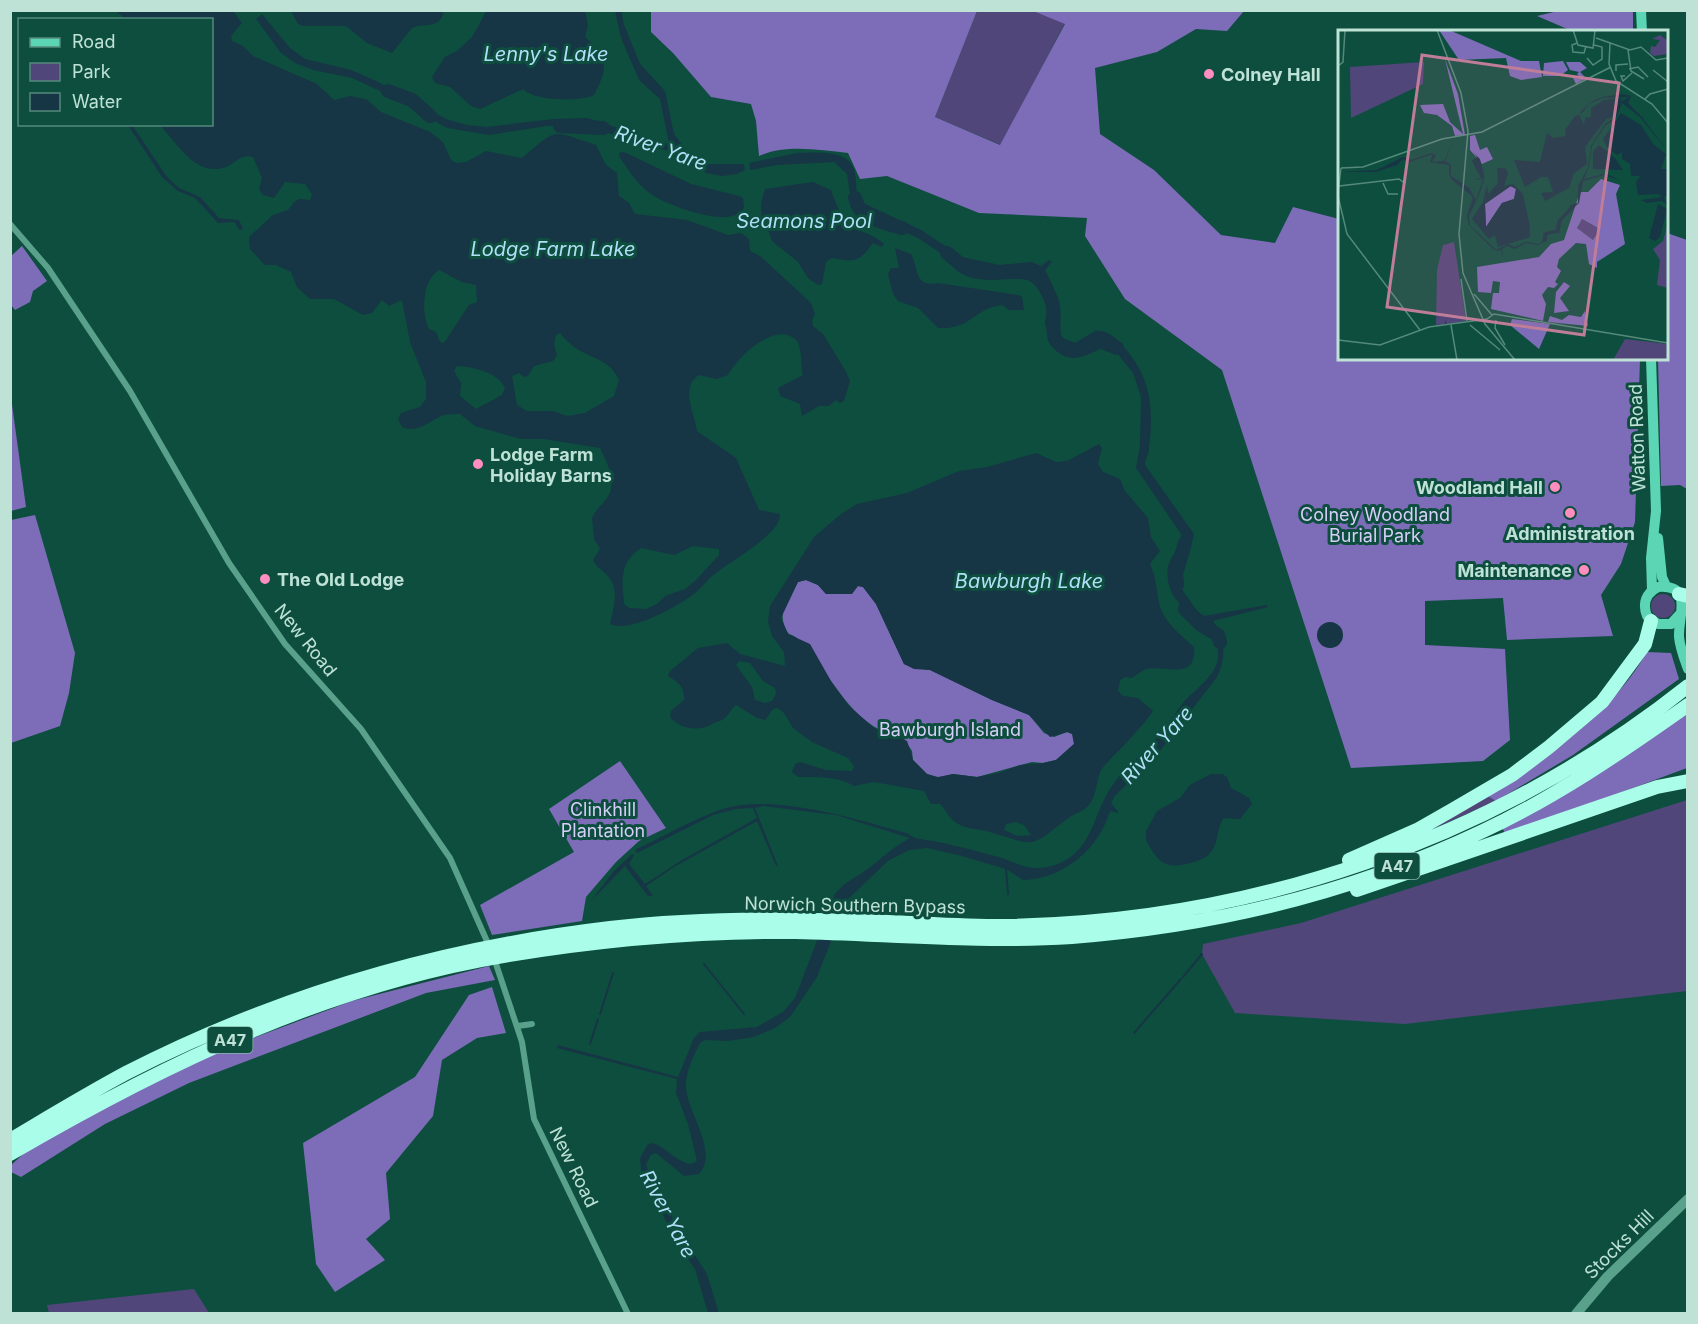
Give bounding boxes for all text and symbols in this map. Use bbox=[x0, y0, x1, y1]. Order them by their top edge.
legend bbox=[18, 18, 213, 126]
inset map bbox=[1338, 30, 1668, 360]
text: Road bbox=[72, 31, 115, 52]
water label: Lenny's Lake bbox=[483, 42, 609, 66]
text: Park bbox=[72, 61, 111, 82]
place label: Colney Hall bbox=[1221, 64, 1321, 85]
marker: Colney Hall bbox=[1202, 67, 1216, 81]
text: Water bbox=[72, 91, 122, 112]
water label: River Yare bbox=[612, 120, 710, 176]
water label: Seamons Pool bbox=[736, 209, 872, 233]
water label: Lodge Farm Lake bbox=[471, 237, 635, 261]
street label: Watton Road bbox=[1625, 384, 1649, 492]
place label: Lodge Farm Holiday Barns bbox=[490, 444, 612, 486]
marker: Lodge Farm Holiday Barns bbox=[471, 457, 485, 471]
place label: Woodland Hall bbox=[1416, 477, 1543, 498]
marker: Woodland Hall bbox=[1548, 480, 1562, 494]
park label: Colney Woodland Burial Park bbox=[1300, 504, 1450, 546]
marker: Administration bbox=[1563, 506, 1577, 520]
place label: Administration bbox=[1505, 523, 1635, 544]
place label: Maintenance bbox=[1457, 560, 1572, 581]
marker: Maintenance bbox=[1577, 563, 1591, 577]
place label: The Old Lodge bbox=[277, 569, 404, 590]
water label: Bawburgh Lake bbox=[955, 569, 1103, 593]
marker: The Old Lodge bbox=[258, 572, 272, 586]
street label: New Road bbox=[270, 600, 342, 680]
water label: River Yare bbox=[1116, 701, 1198, 789]
park label: Bawburgh Island bbox=[879, 719, 1021, 740]
park label: Clinkhill Plantation bbox=[561, 799, 645, 841]
road number: A47 bbox=[1374, 853, 1420, 879]
street label: Norwich Southern Bypass bbox=[744, 893, 966, 917]
road number: A47 bbox=[208, 1027, 252, 1053]
street label: New Road bbox=[546, 1123, 602, 1211]
water label: River Yare bbox=[635, 1166, 701, 1262]
street label: Stocks Hill bbox=[1580, 1205, 1658, 1283]

